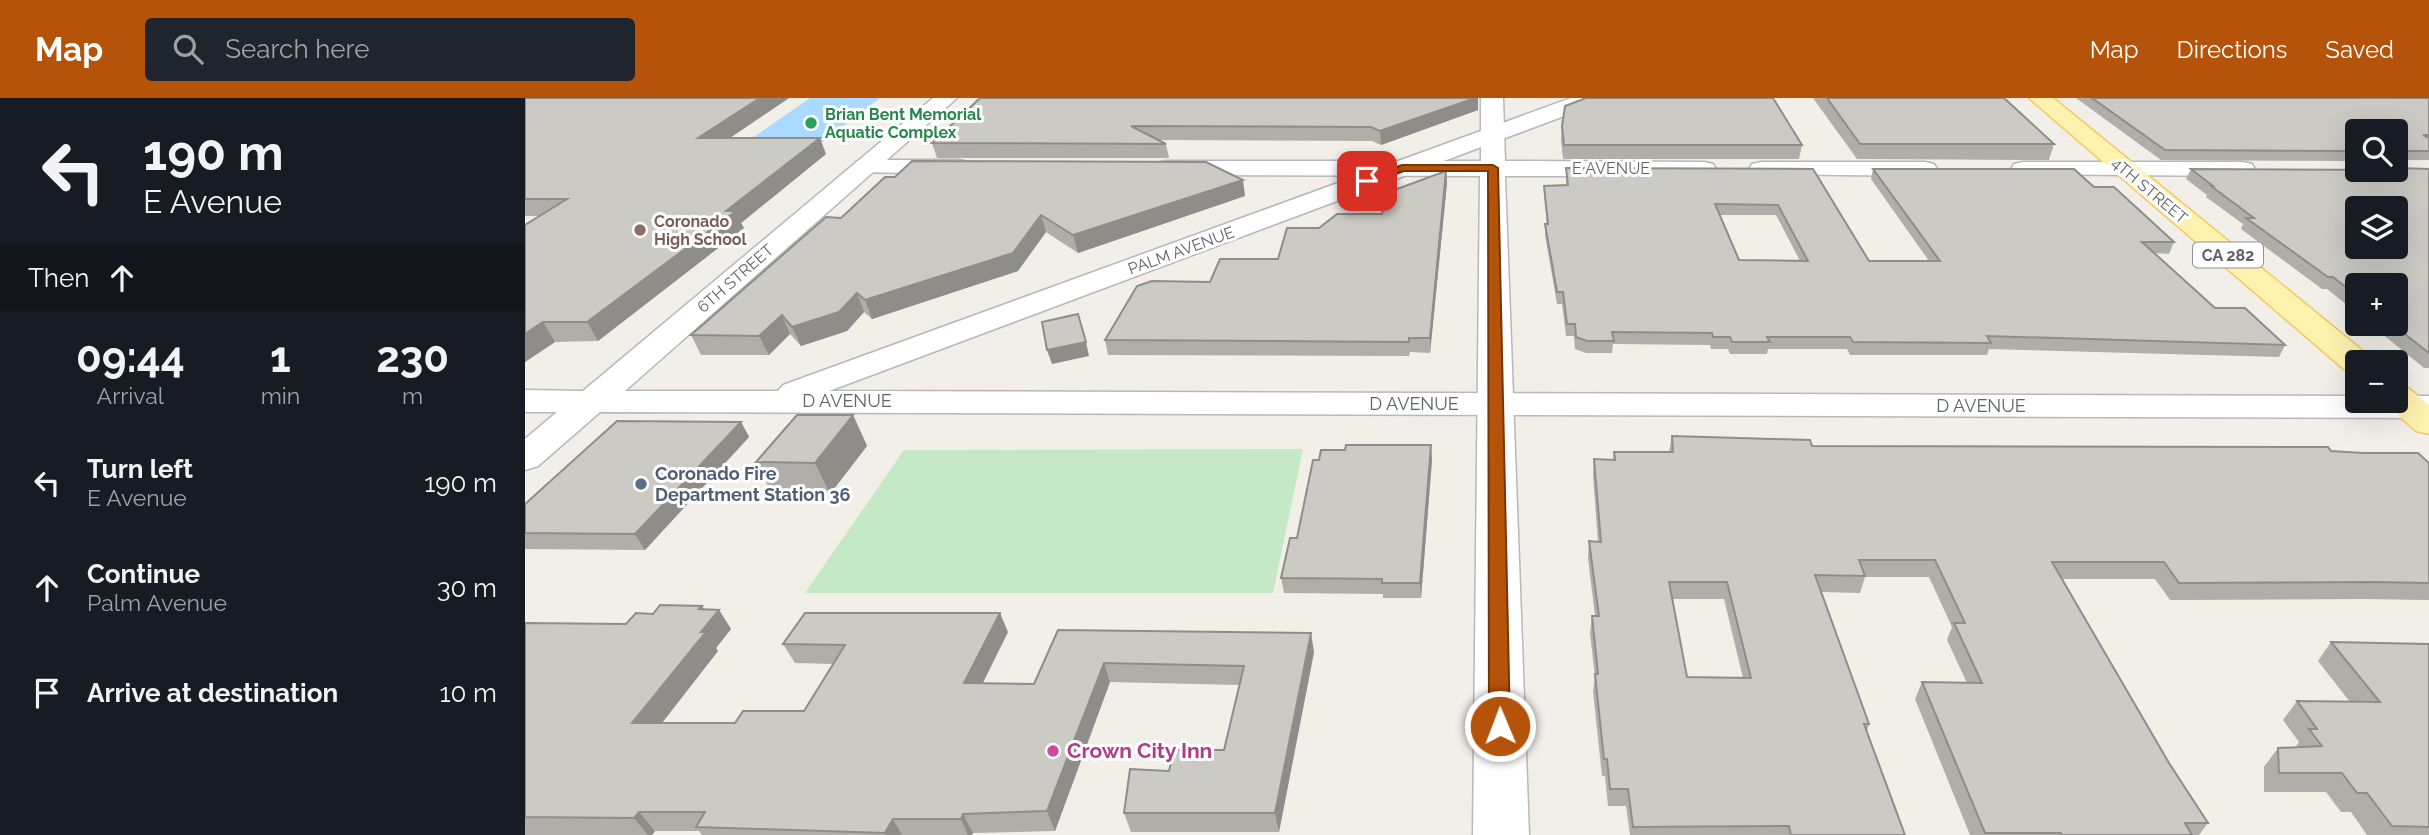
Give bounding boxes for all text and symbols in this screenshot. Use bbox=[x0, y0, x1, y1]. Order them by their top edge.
search box bbox=[145, 18, 635, 81]
text: Map bbox=[35, 30, 103, 69]
icon: search bbox=[169, 30, 207, 68]
text: Search here bbox=[225, 34, 370, 64]
text: Map bbox=[2090, 35, 2139, 64]
text: Directions bbox=[2177, 35, 2287, 64]
text: Saved bbox=[2325, 35, 2394, 64]
place label: Brian Bent Memorial Aquatic Complex bbox=[825, 105, 982, 142]
marker: Brian Bent Memorial Aquatic Complex bbox=[803, 115, 819, 131]
map controls bbox=[2345, 119, 2408, 413]
button: search bbox=[2345, 119, 2408, 182]
text: 190 m bbox=[143, 124, 284, 181]
icon: left bbox=[28, 126, 119, 217]
pin bbox=[1337, 151, 1397, 211]
street label: 4TH STREET bbox=[2108, 153, 2191, 228]
street label: E AVENUE bbox=[1572, 159, 1650, 178]
icon: arrive bbox=[1348, 162, 1386, 200]
text: E Avenue bbox=[143, 183, 282, 220]
button: layers bbox=[2345, 196, 2408, 259]
place label: Coronado High School bbox=[654, 212, 748, 249]
marker: Coronado High School bbox=[632, 222, 648, 238]
street label: PALM AVENUE bbox=[1125, 222, 1237, 278]
street label: 6TH STREET bbox=[693, 240, 777, 317]
road number: CA 282 bbox=[2193, 242, 2263, 267]
icon: ahead bbox=[103, 259, 141, 297]
text: Then bbox=[28, 263, 89, 293]
button: + bbox=[2345, 273, 2408, 336]
text: 09:44 bbox=[76, 333, 185, 382]
text: 1 bbox=[270, 333, 291, 382]
text: 230 bbox=[376, 333, 449, 382]
button: − bbox=[2345, 350, 2408, 413]
text: Arrival bbox=[97, 382, 164, 409]
text: min bbox=[261, 382, 300, 409]
text: m bbox=[402, 382, 423, 409]
street label: D AVENUE bbox=[802, 390, 892, 411]
street label: D AVENUE bbox=[1369, 393, 1459, 414]
street label: D AVENUE bbox=[1936, 395, 2026, 416]
text: Turn left bbox=[87, 454, 193, 484]
place label: Coronado Fire Department Station 36 bbox=[655, 463, 851, 505]
icon: left bbox=[28, 464, 66, 502]
text: 190 m bbox=[424, 468, 497, 498]
marker: Coronado Fire Department Station 36 bbox=[633, 476, 649, 492]
text: E Avenue bbox=[87, 484, 187, 511]
text: Continue bbox=[87, 559, 200, 589]
icon: ahead bbox=[28, 569, 66, 607]
text: 30 m bbox=[437, 573, 497, 603]
text: Palm Avenue bbox=[87, 589, 227, 616]
icon: arrive bbox=[28, 674, 66, 712]
text: Arrive at destination bbox=[87, 678, 338, 708]
text: 10 m bbox=[439, 678, 497, 708]
position arrow bbox=[1463, 689, 1537, 763]
place label: Crown City Inn bbox=[1067, 738, 1212, 763]
marker: Crown City Inn bbox=[1045, 743, 1061, 759]

